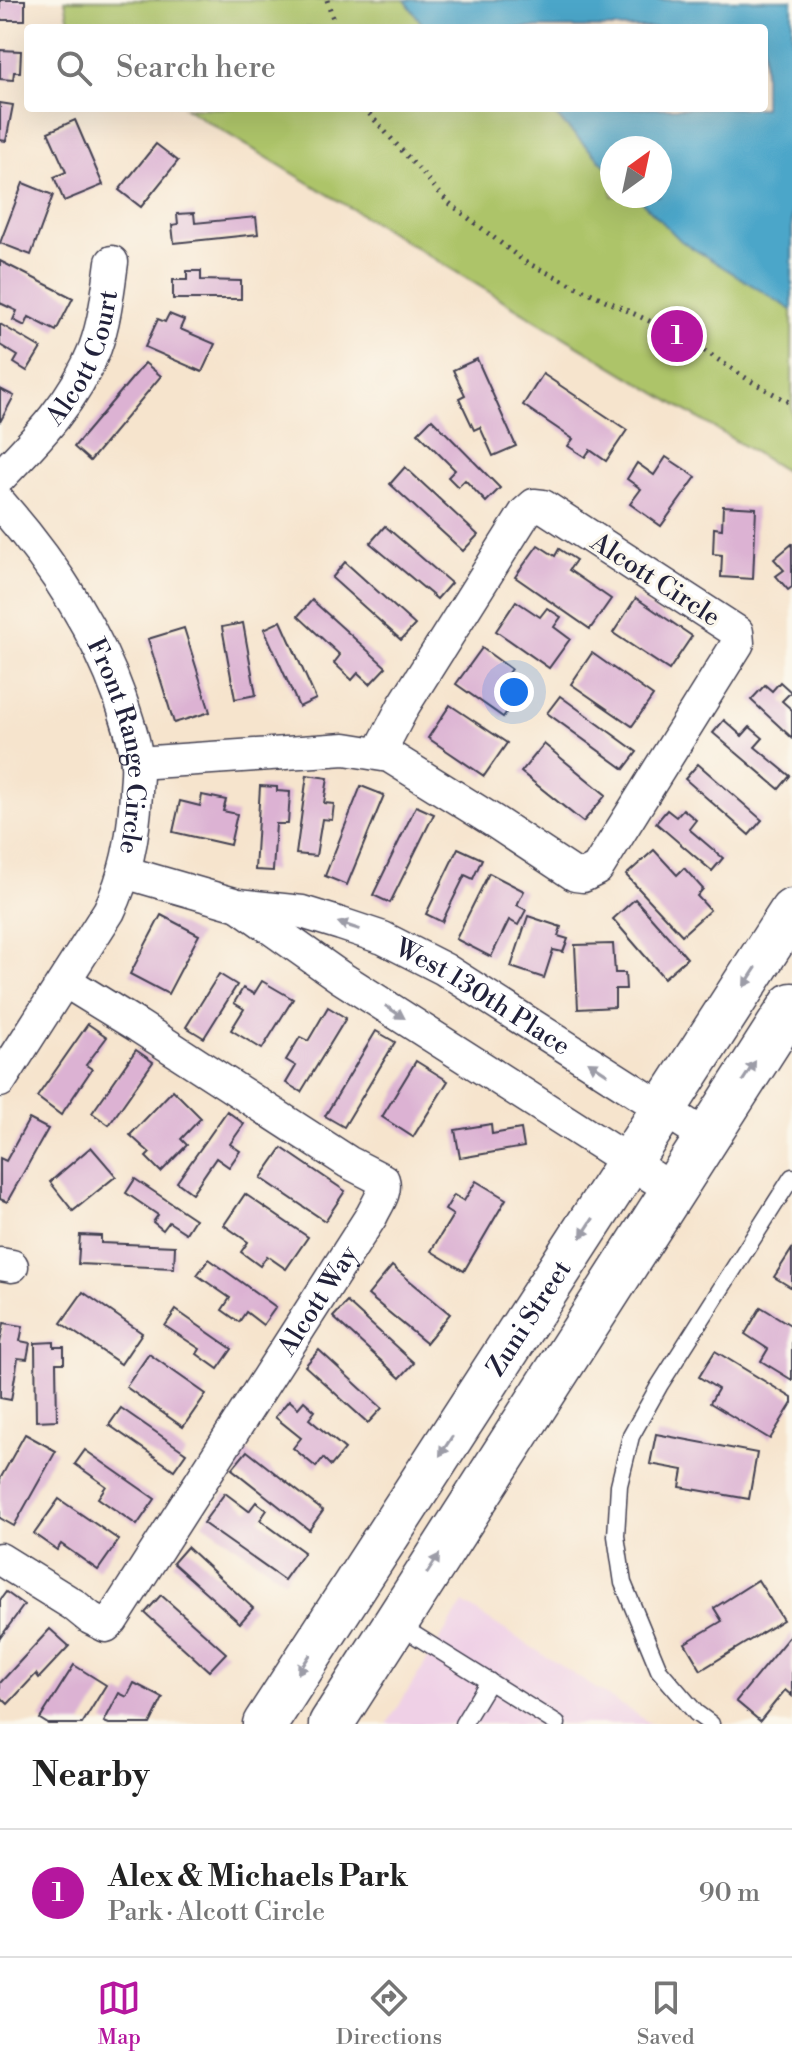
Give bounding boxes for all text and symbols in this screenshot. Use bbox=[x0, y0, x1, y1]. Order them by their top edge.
search box bbox=[24, 24, 768, 112]
icon: search bbox=[52, 46, 96, 90]
text: Search here bbox=[116, 49, 276, 87]
north arrow bbox=[600, 136, 672, 208]
street label: Alcott Court bbox=[39, 288, 125, 433]
pin: 1 bbox=[651, 306, 703, 366]
street label: Alcott Circle bbox=[584, 526, 726, 634]
street label: Front Range Circle bbox=[80, 633, 152, 857]
your location bbox=[494, 672, 534, 712]
one-way arrow bbox=[337, 920, 361, 932]
street label: West 130th Place bbox=[389, 931, 576, 1063]
one-way arrow bbox=[743, 966, 757, 988]
one-way arrow bbox=[385, 1005, 406, 1020]
one-way arrow bbox=[588, 1061, 609, 1076]
one-way arrow bbox=[742, 1061, 757, 1082]
one-way arrow bbox=[581, 1217, 595, 1239]
street label: Alcott Way bbox=[270, 1240, 365, 1363]
street label: Zuni Street bbox=[480, 1254, 578, 1382]
one-way arrow bbox=[439, 1435, 453, 1457]
one-way arrow bbox=[426, 1553, 440, 1575]
one-way arrow bbox=[297, 1654, 312, 1675]
text: Nearby bbox=[32, 1755, 150, 1797]
text: Alex & Michaels Park bbox=[108, 1858, 408, 1896]
text: 1 bbox=[52, 1877, 64, 1909]
text: 90 m bbox=[699, 1877, 760, 1909]
text: Park · Alcott Circle bbox=[108, 1896, 325, 1928]
tab: Map bbox=[97, 1976, 141, 2051]
tab: Directions bbox=[336, 1976, 442, 2051]
tab: Saved bbox=[637, 1976, 695, 2051]

